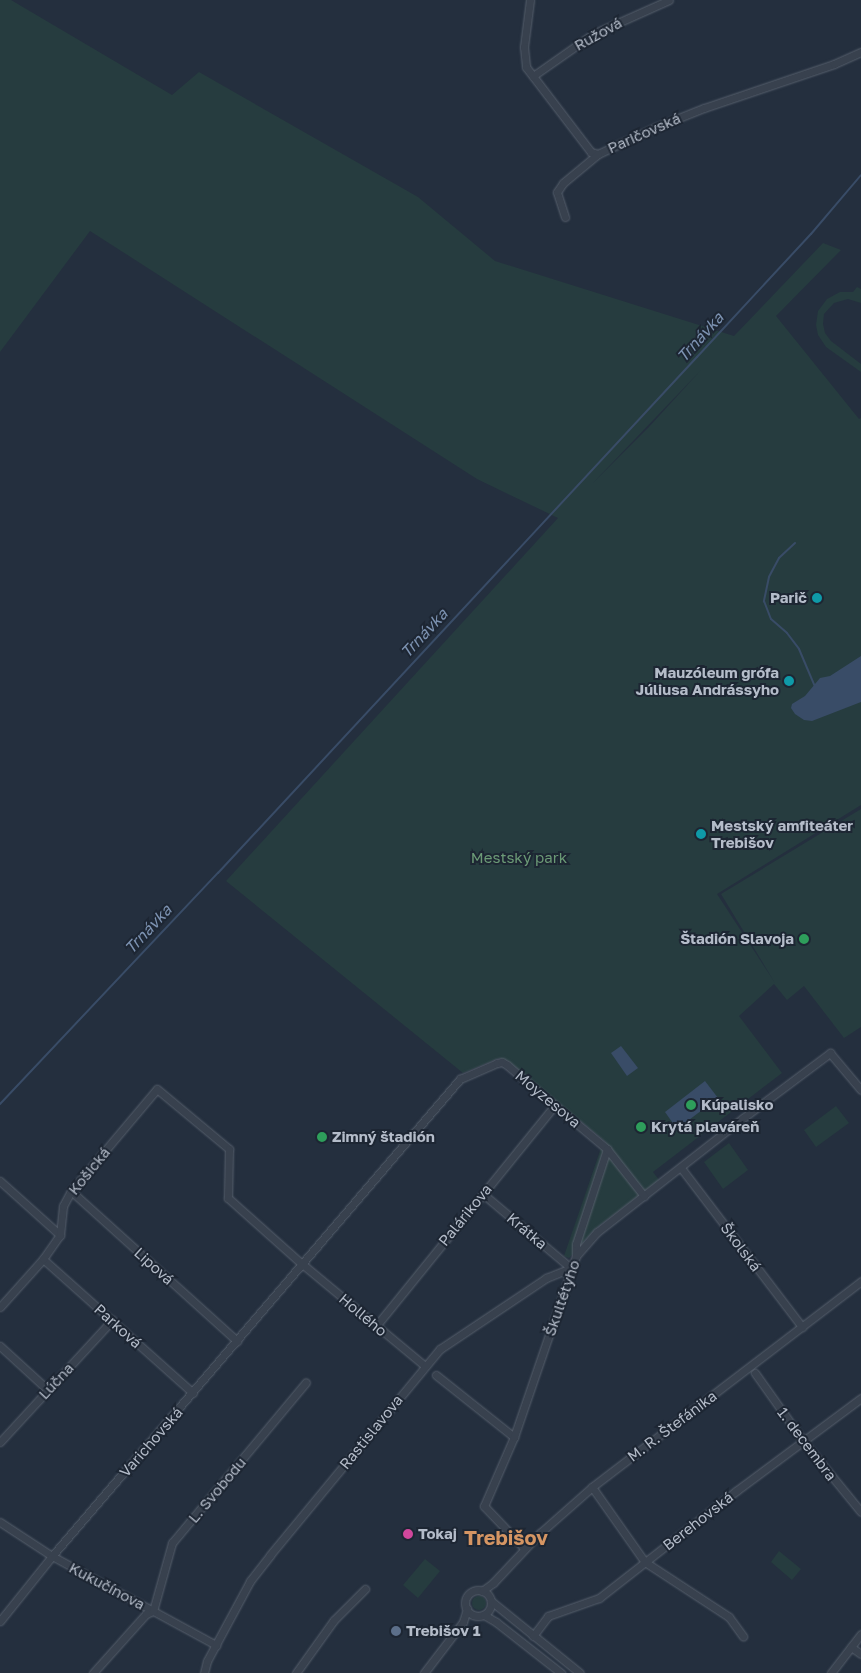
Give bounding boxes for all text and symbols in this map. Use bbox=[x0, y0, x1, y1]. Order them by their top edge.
street label: Ružová bbox=[571, 14, 625, 54]
street label: Paričovská bbox=[605, 109, 683, 157]
water label: Trnávka bbox=[673, 308, 727, 366]
place label: Parič bbox=[770, 589, 807, 607]
marker: Parič bbox=[811, 592, 823, 604]
water label: Trnávka bbox=[396, 604, 452, 662]
place label: Mauzóleum grófa Júliusa Andrássyho bbox=[636, 663, 779, 698]
marker: Mauzóleum grófa Júliusa Andrássyho bbox=[783, 675, 795, 687]
place label: Mestský amfiteáter Trebišov bbox=[711, 816, 853, 851]
marker: Mestský amfiteáter Trebišov bbox=[695, 828, 707, 840]
park label: Mestský park bbox=[471, 849, 567, 867]
water label: Trnávka bbox=[120, 900, 176, 958]
place label: Štadión Slavoja bbox=[680, 930, 794, 948]
marker: Štadión Slavoja bbox=[798, 933, 810, 945]
street label: Moyzesova bbox=[512, 1067, 584, 1131]
place label: Kúpalisko bbox=[701, 1096, 773, 1114]
marker: Kúpalisko bbox=[685, 1099, 697, 1111]
place label: Krytá plaváreň bbox=[651, 1118, 759, 1136]
marker: Krytá plaváreň bbox=[635, 1121, 647, 1133]
place label: Zimný štadión bbox=[332, 1128, 435, 1146]
marker: Zimný štadión bbox=[316, 1131, 328, 1143]
street label: Košická bbox=[64, 1144, 114, 1198]
street label: Palárikova bbox=[435, 1180, 495, 1250]
street label: Krátka bbox=[503, 1209, 551, 1253]
street label: Školská bbox=[717, 1219, 765, 1275]
street label: Lipová bbox=[131, 1244, 177, 1288]
street label: Škultétyho bbox=[541, 1258, 583, 1338]
street label: Hollého bbox=[335, 1290, 391, 1340]
street label: Parková bbox=[91, 1300, 145, 1352]
street label: Lúčna bbox=[35, 1359, 77, 1403]
street label: M. R. Štefánika bbox=[624, 1387, 720, 1465]
street label: Rastislavova bbox=[335, 1391, 407, 1473]
street label: Varichovská bbox=[116, 1403, 186, 1481]
street label: 1. decembra bbox=[774, 1404, 840, 1484]
street label: L. Svobodu bbox=[184, 1454, 250, 1526]
street label: Berehovská bbox=[659, 1488, 737, 1554]
place label: Tokaj bbox=[418, 1525, 457, 1543]
district label: Trebišov bbox=[464, 1525, 548, 1549]
marker: Tokaj bbox=[402, 1528, 414, 1540]
street label: Kukučínova bbox=[66, 1559, 148, 1613]
place label: Trebišov 1 bbox=[406, 1622, 481, 1640]
marker: Trebišov 1 bbox=[390, 1625, 402, 1637]

